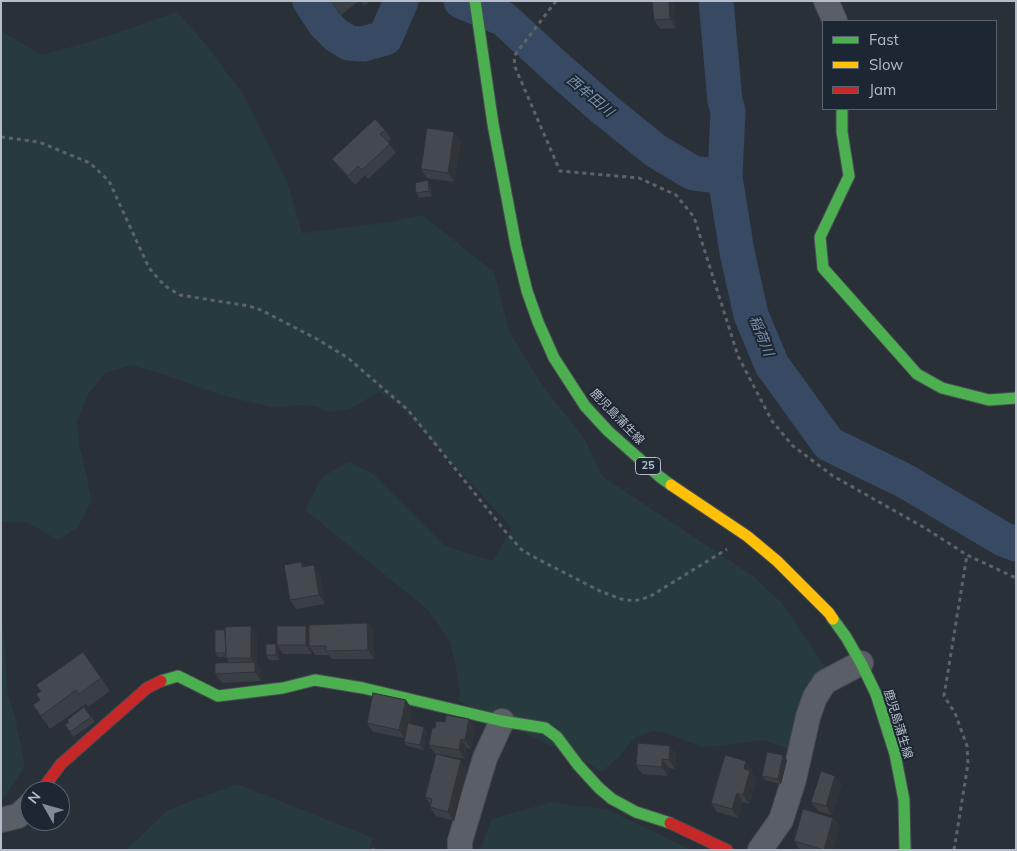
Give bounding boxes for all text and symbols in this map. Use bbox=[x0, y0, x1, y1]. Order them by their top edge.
legend bbox=[822, 20, 997, 110]
text: Fast bbox=[869, 30, 899, 49]
text: Slow bbox=[869, 55, 903, 74]
water label: 西牟田川 bbox=[563, 72, 617, 120]
text: Jam bbox=[869, 80, 896, 99]
water label: 稲荷川 bbox=[745, 313, 777, 359]
street label: 鹿児島蒲生線 bbox=[587, 386, 647, 448]
road number: 25 bbox=[636, 458, 660, 474]
street label: 鹿児島蒲生線 bbox=[881, 687, 915, 761]
north arrow bbox=[20, 781, 70, 831]
text: N bbox=[24, 788, 44, 807]

